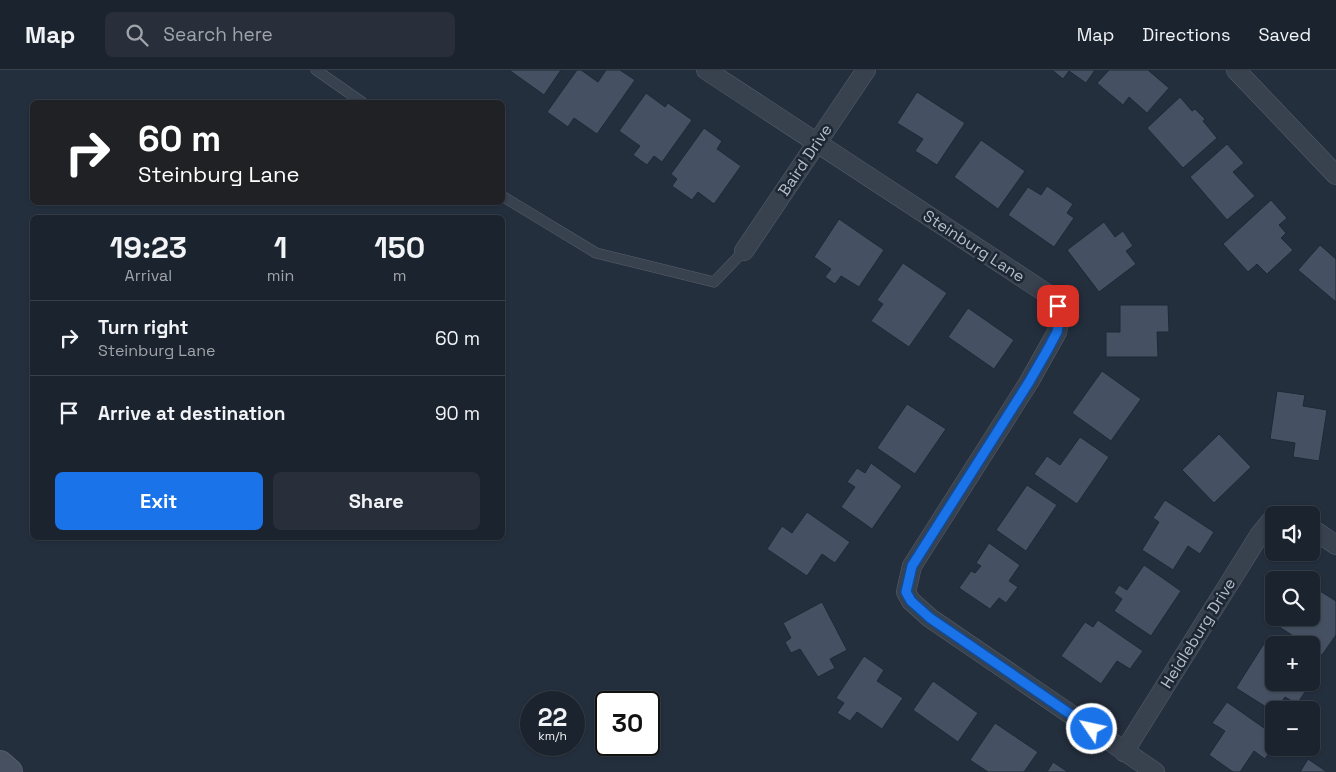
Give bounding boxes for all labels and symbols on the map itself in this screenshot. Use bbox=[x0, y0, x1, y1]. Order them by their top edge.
street label: Baird Drive bbox=[773, 120, 837, 200]
street label: Steinburg Lane bbox=[919, 205, 1029, 287]
pin bbox=[1037, 285, 1079, 327]
street label: Heidleburg Drive bbox=[1156, 574, 1240, 692]
speed limit sign: 30 bbox=[595, 691, 660, 756]
position arrow bbox=[1065, 702, 1117, 754]

